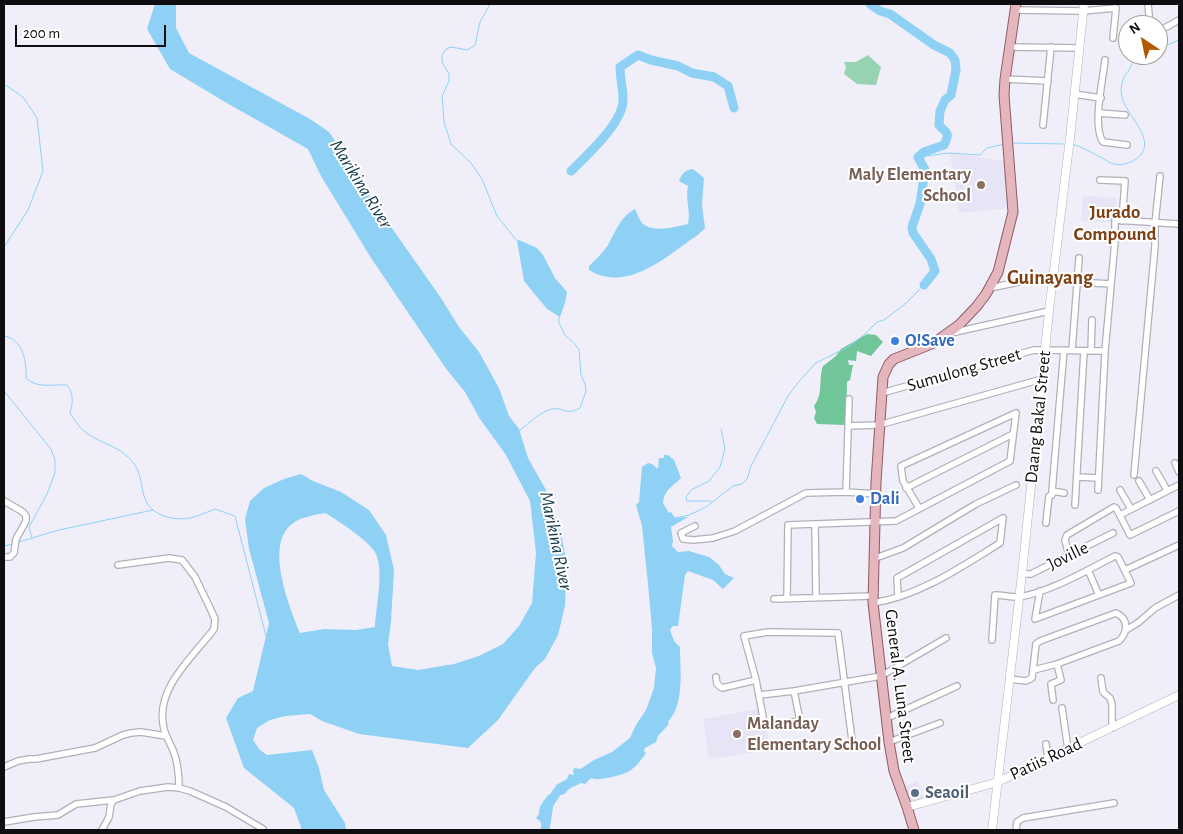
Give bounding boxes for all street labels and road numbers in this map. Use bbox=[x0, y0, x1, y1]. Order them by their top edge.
street label: Sumulong Street bbox=[905, 343, 1023, 397]
street label: Daang Bakal Street bbox=[1020, 350, 1056, 484]
street label: Joville bbox=[1044, 537, 1092, 575]
street label: General A. Luna Street bbox=[880, 608, 920, 764]
street label: Patiis Road bbox=[1007, 733, 1085, 785]

